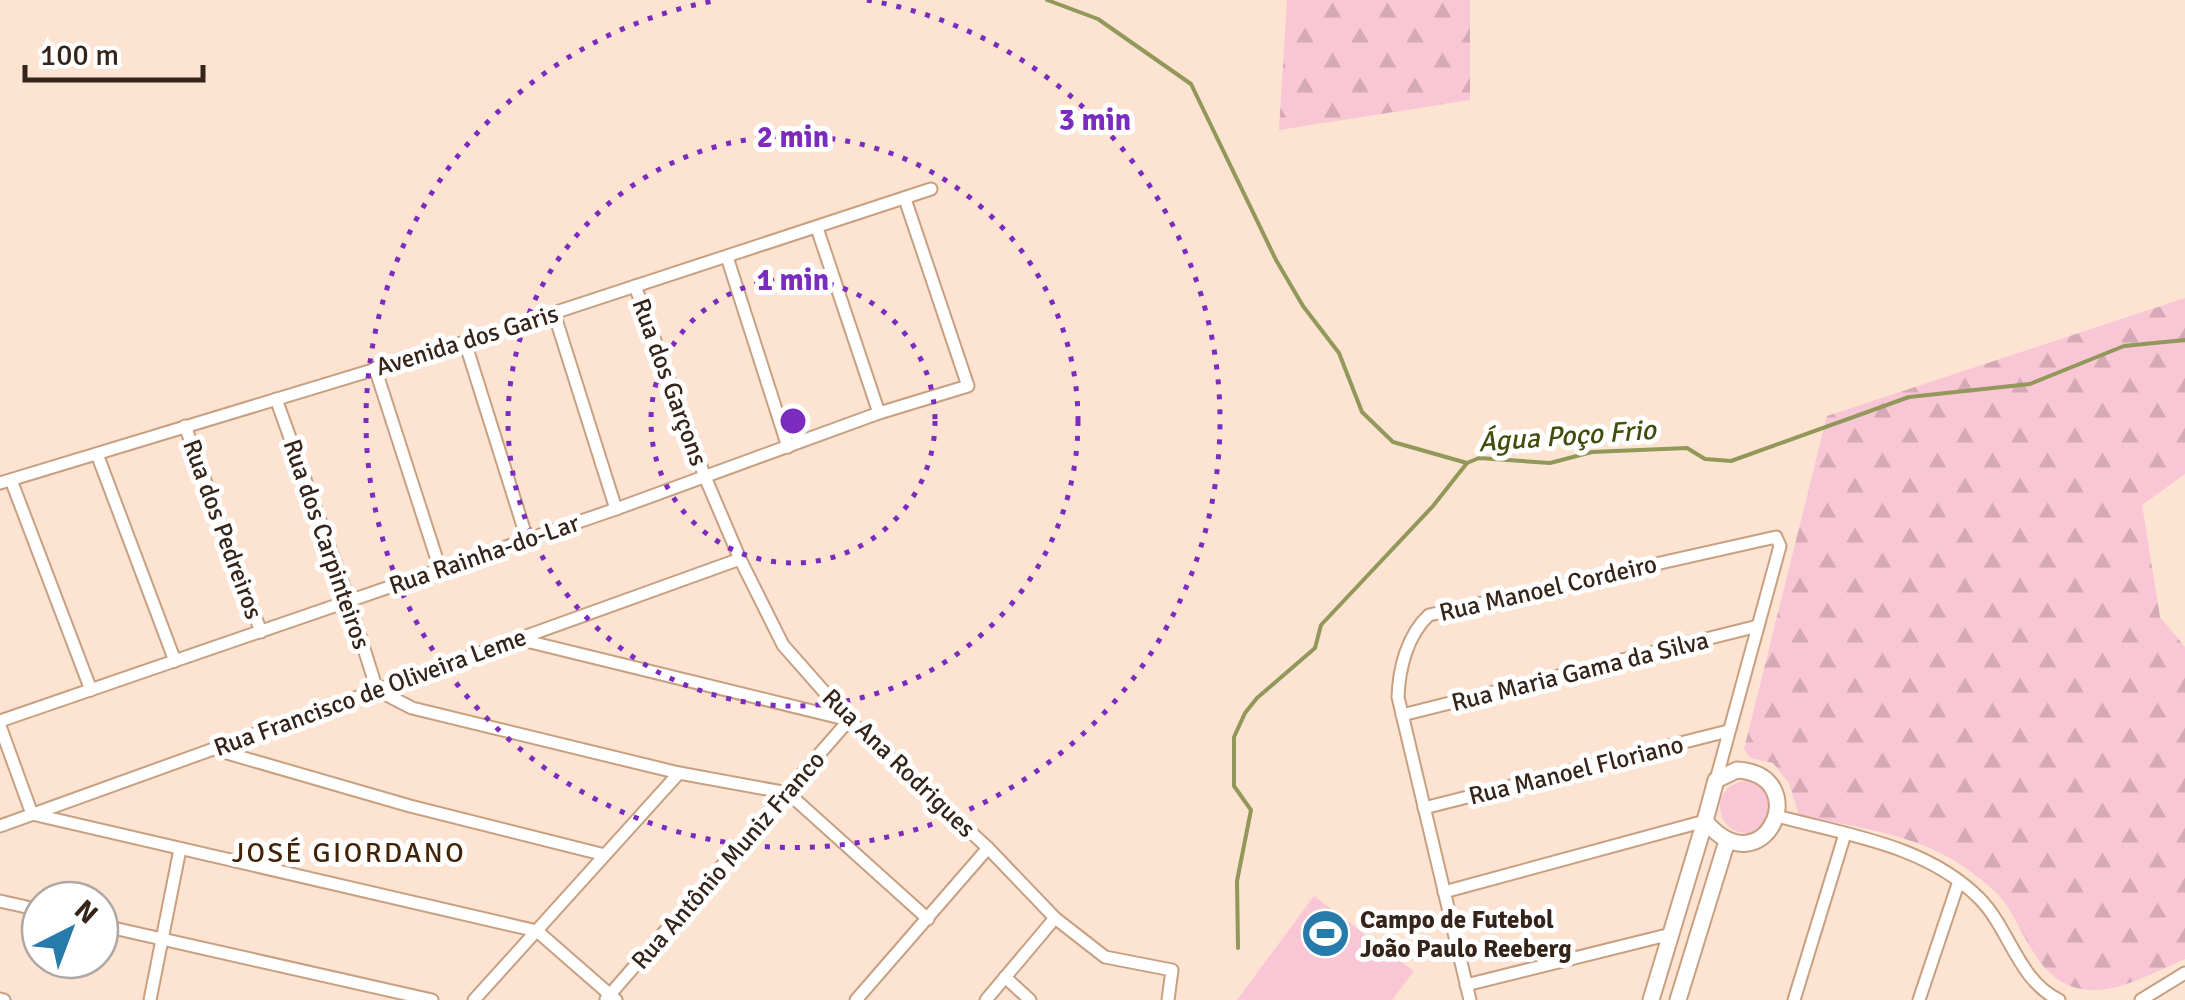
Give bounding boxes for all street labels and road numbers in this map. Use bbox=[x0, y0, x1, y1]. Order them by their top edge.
street label: Rua dos Garçons bbox=[625, 294, 715, 470]
street label: Avenida dos Garis bbox=[372, 298, 562, 382]
street label: Rua dos Pedreiros bbox=[176, 435, 270, 623]
street label: Rua dos Carpinteiros bbox=[277, 435, 377, 653]
street label: Rua Rainha-do-Lar bbox=[385, 507, 584, 601]
street label: Rua Manoel Cordeiro bbox=[1436, 548, 1660, 628]
street label: Rua Francisco de Oliveira Leme bbox=[209, 621, 531, 763]
street label: Rua Maria Gama da Silva bbox=[1448, 624, 1712, 718]
street label: Rua Ana Rodrigues bbox=[816, 682, 982, 844]
street label: Rua Manoel Floriano bbox=[1466, 728, 1686, 812]
street label: Rua Antônio Muniz Franco bbox=[625, 745, 831, 975]

